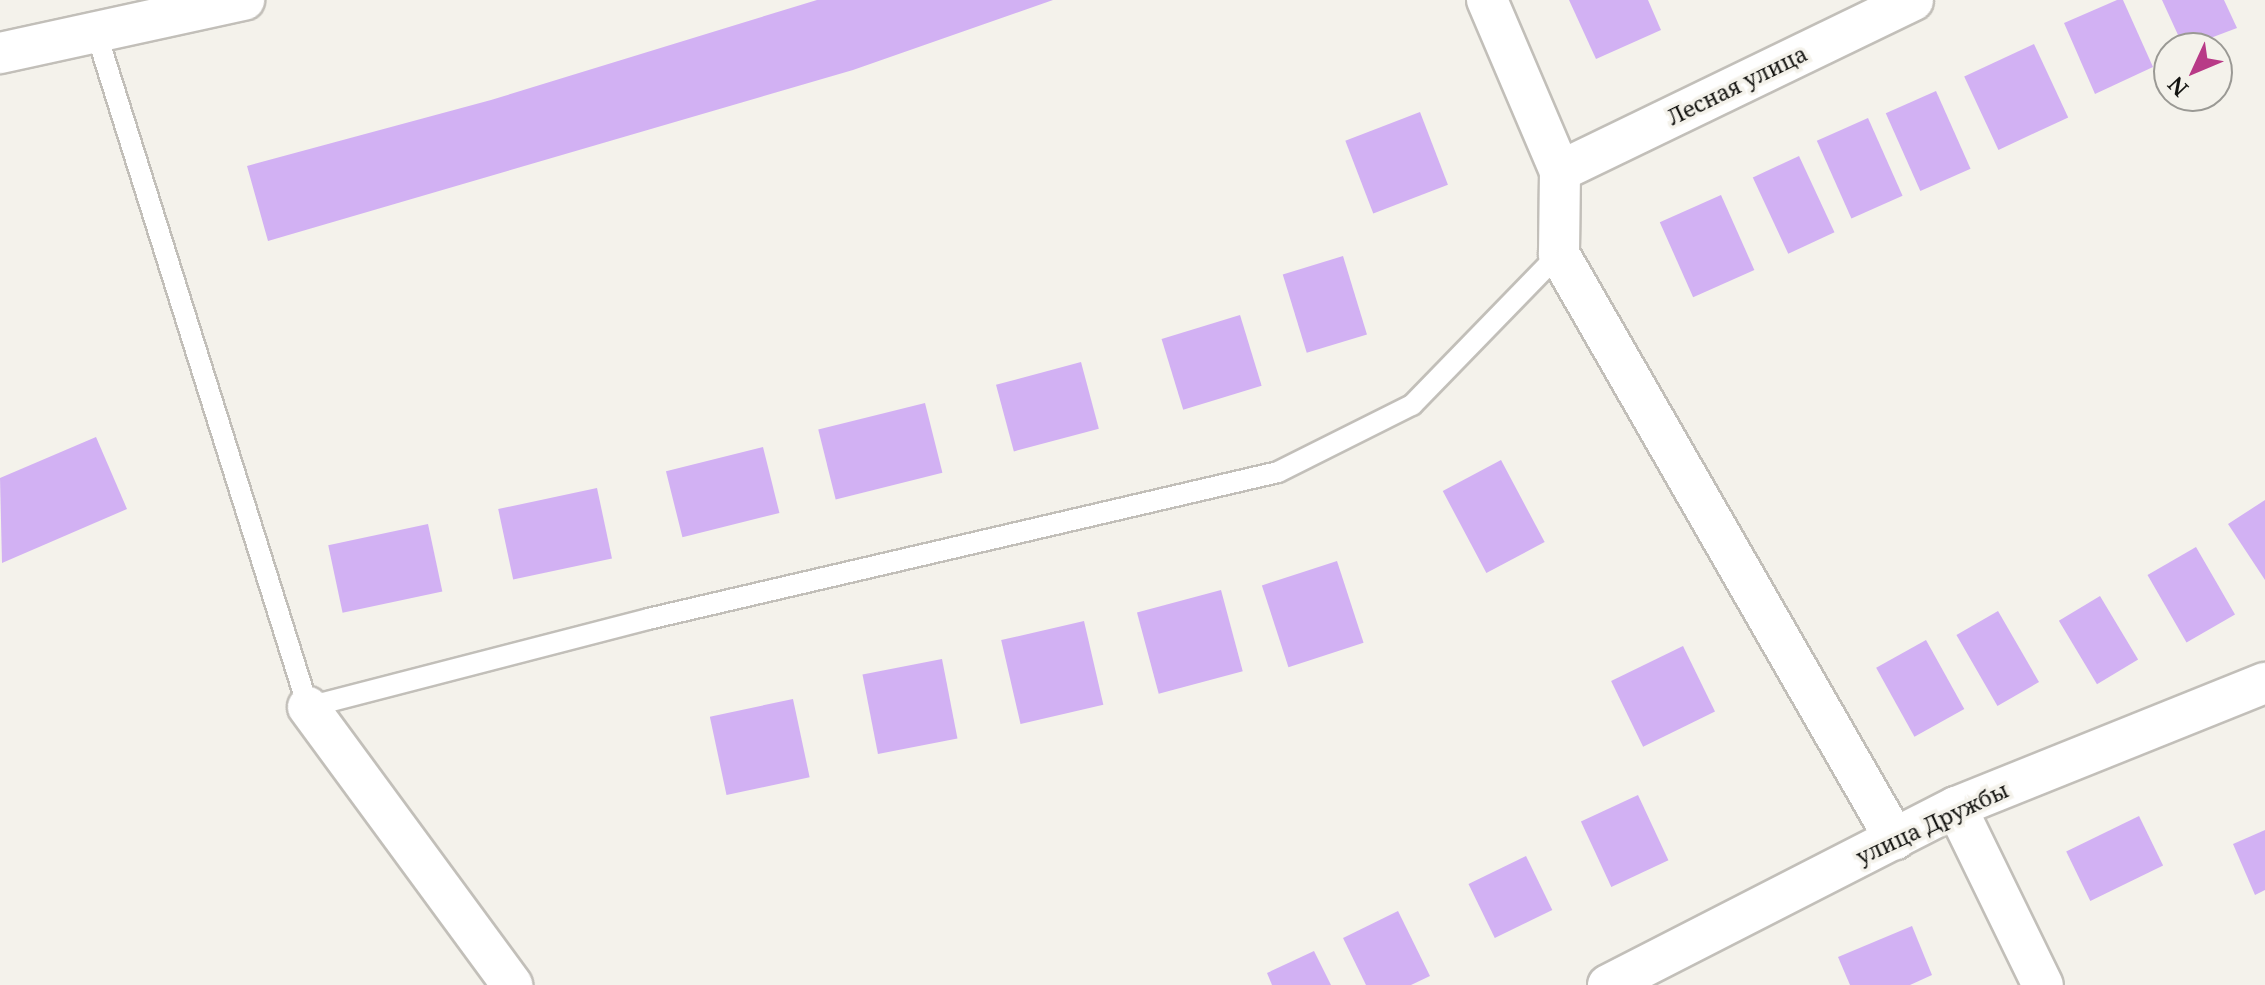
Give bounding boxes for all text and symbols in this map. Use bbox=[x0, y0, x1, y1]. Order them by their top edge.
north arrow bbox=[2153, 32, 2233, 112]
street label: Лесная улица bbox=[1663, 40, 1811, 130]
text: N bbox=[2160, 71, 2194, 104]
street label: улица Дружбы bbox=[1852, 776, 2012, 870]

